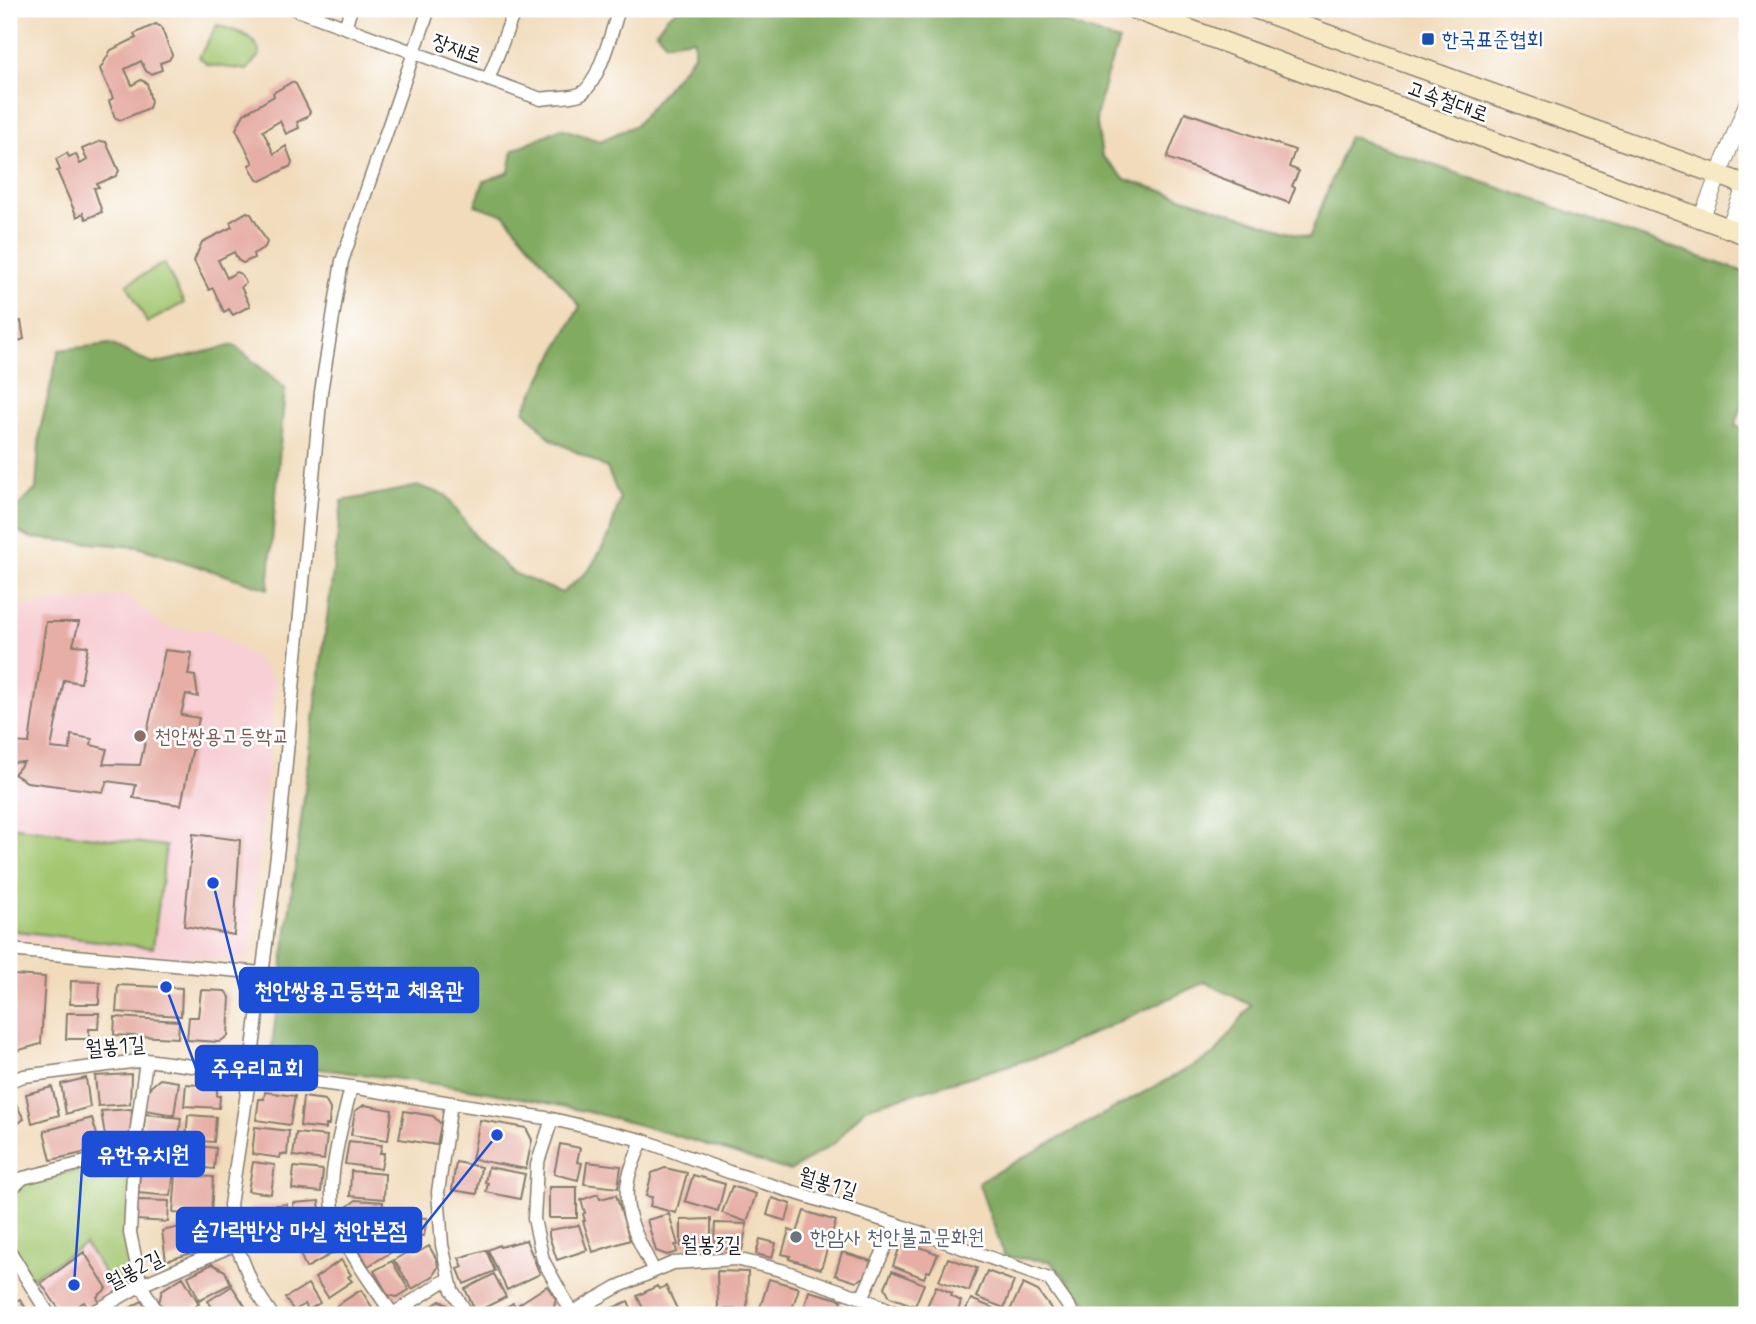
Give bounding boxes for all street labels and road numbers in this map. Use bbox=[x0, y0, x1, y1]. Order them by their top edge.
street label: 장재로 bbox=[428, 27, 485, 71]
street label: 고속철대로 bbox=[1403, 74, 1492, 130]
street label: 월봉1길 bbox=[84, 1030, 146, 1064]
street label: 월봉1길 bbox=[795, 1162, 861, 1206]
street label: 월봉3길 bbox=[681, 1231, 741, 1259]
street label: 월봉2길 bbox=[101, 1245, 168, 1297]

